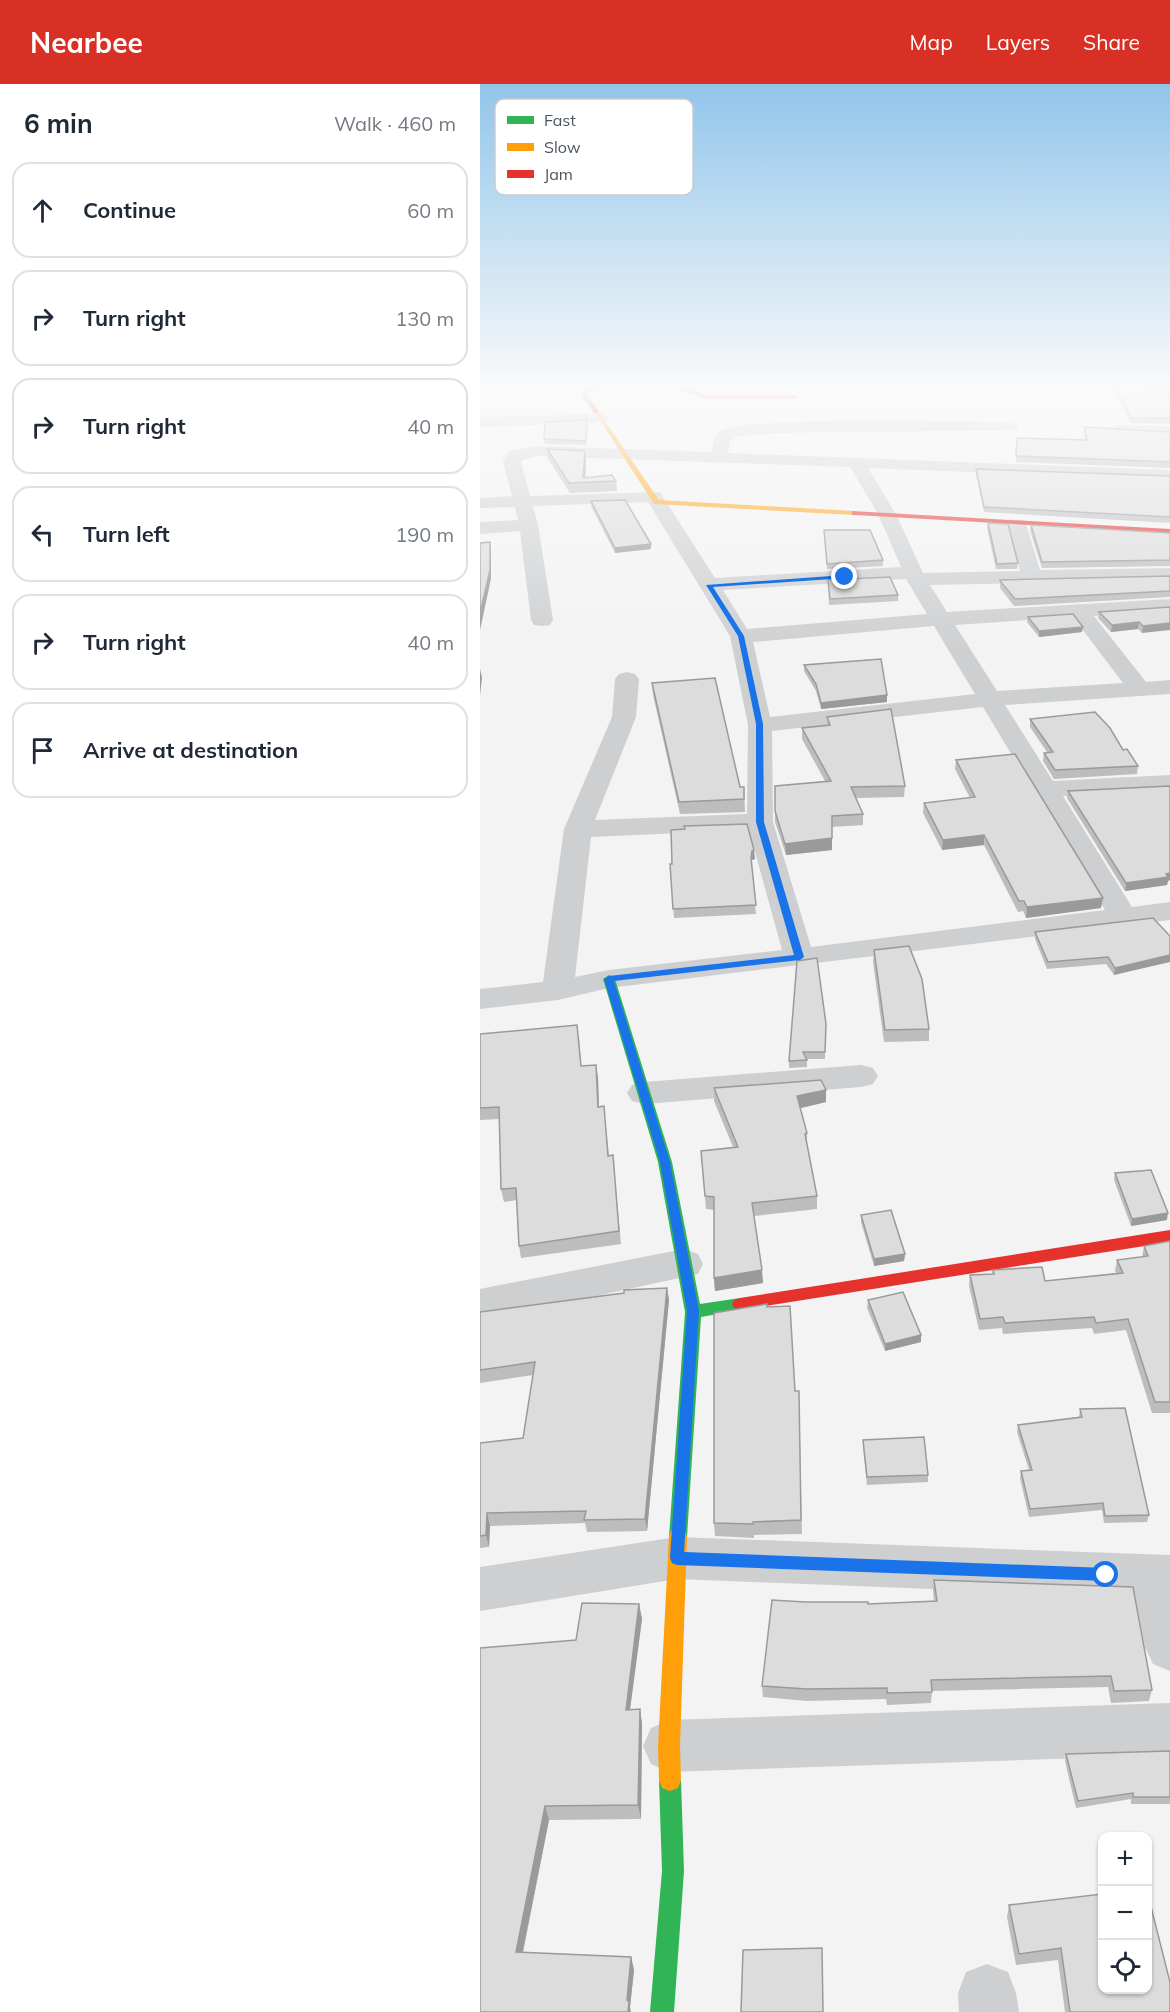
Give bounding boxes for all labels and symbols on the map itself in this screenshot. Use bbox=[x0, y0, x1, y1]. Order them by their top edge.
legend bbox=[495, 99, 693, 195]
text: Fast bbox=[544, 110, 576, 130]
text: Slow bbox=[544, 137, 581, 157]
text: Jam bbox=[544, 164, 573, 184]
route end bbox=[831, 563, 857, 589]
route start bbox=[1092, 1561, 1118, 1587]

